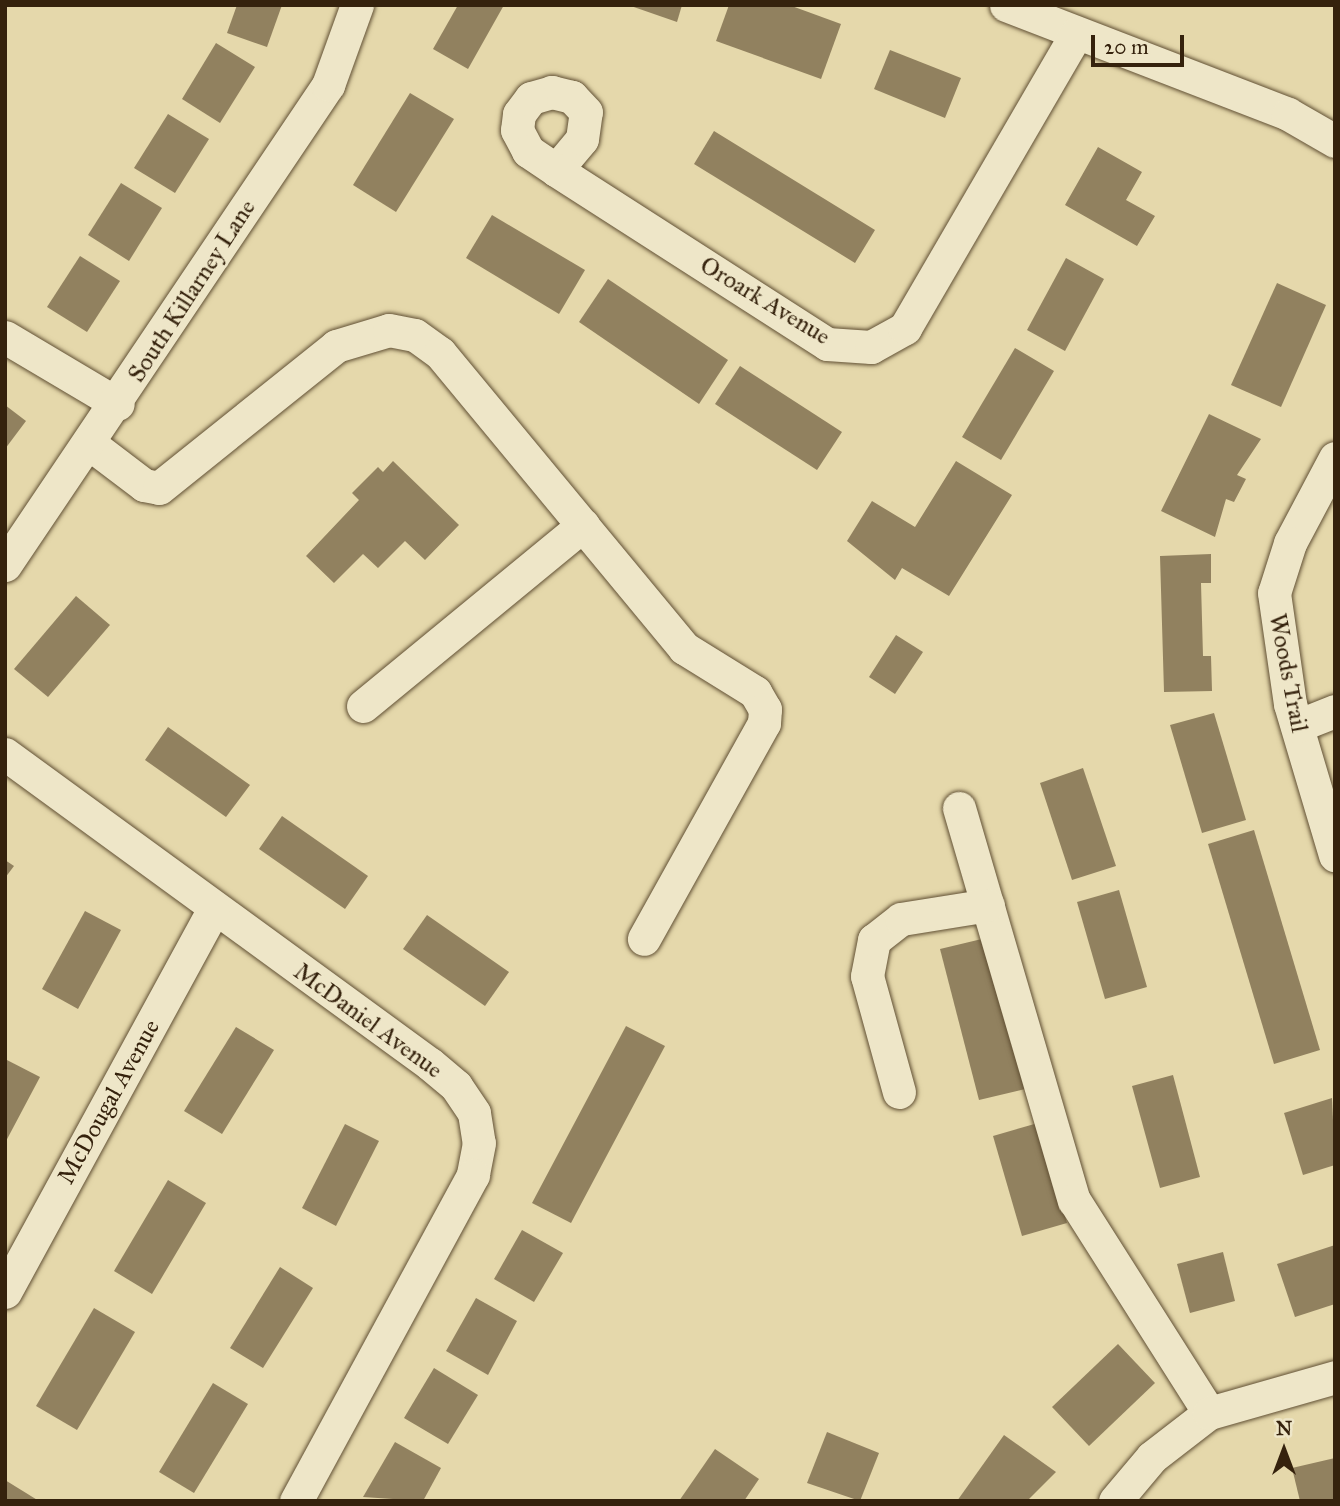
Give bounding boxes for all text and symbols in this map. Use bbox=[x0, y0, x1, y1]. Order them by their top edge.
scale bar bbox=[1095, 21, 1188, 65]
text: 20 m bbox=[1104, 34, 1149, 60]
street label: South Killarney Lane bbox=[122, 194, 262, 388]
street label: Oroark Avenue bbox=[695, 251, 835, 351]
street label: Woods Trail bbox=[1262, 611, 1314, 735]
street label: McDaniel Avenue bbox=[288, 957, 448, 1085]
street label: McDougal Avenue bbox=[52, 1015, 166, 1189]
north arrow bbox=[1249, 1415, 1319, 1485]
text: N bbox=[1276, 1417, 1292, 1440]

